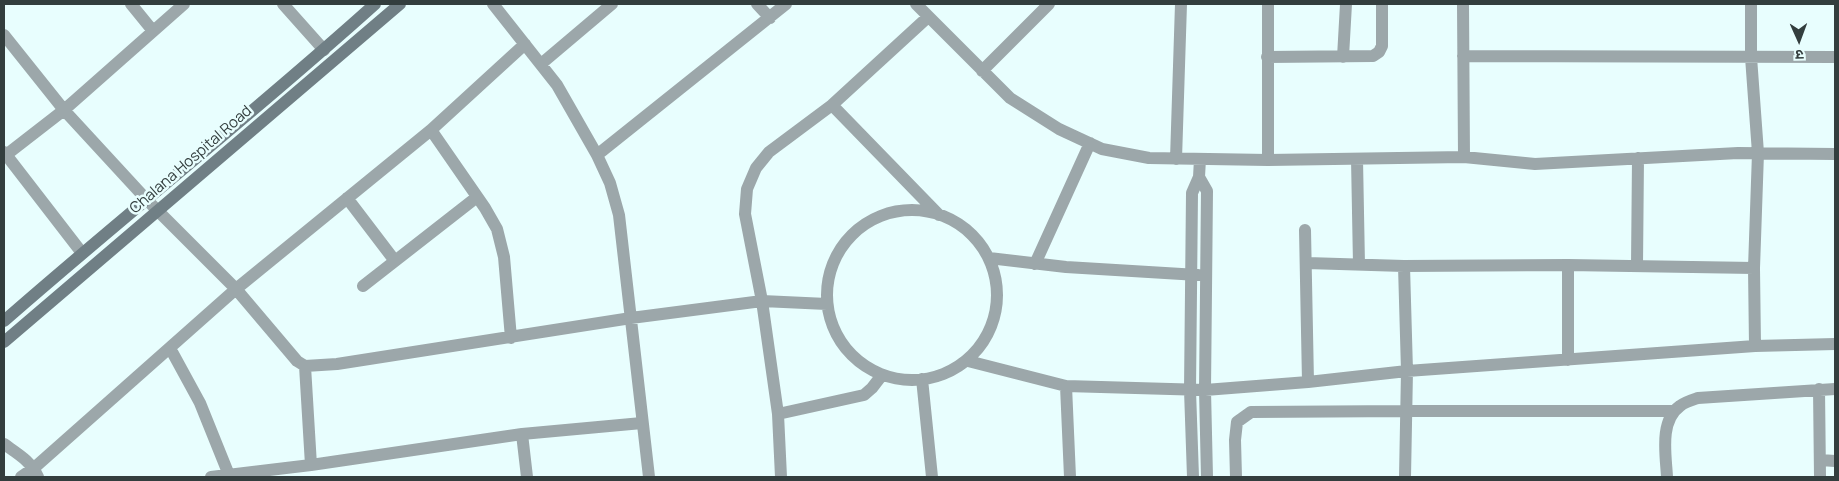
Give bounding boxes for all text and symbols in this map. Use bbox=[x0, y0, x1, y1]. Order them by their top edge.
north arrow bbox=[1774, 15, 1824, 65]
text: उ bbox=[1795, 46, 1804, 65]
street label: Chalana Hospital Road bbox=[126, 102, 256, 218]

